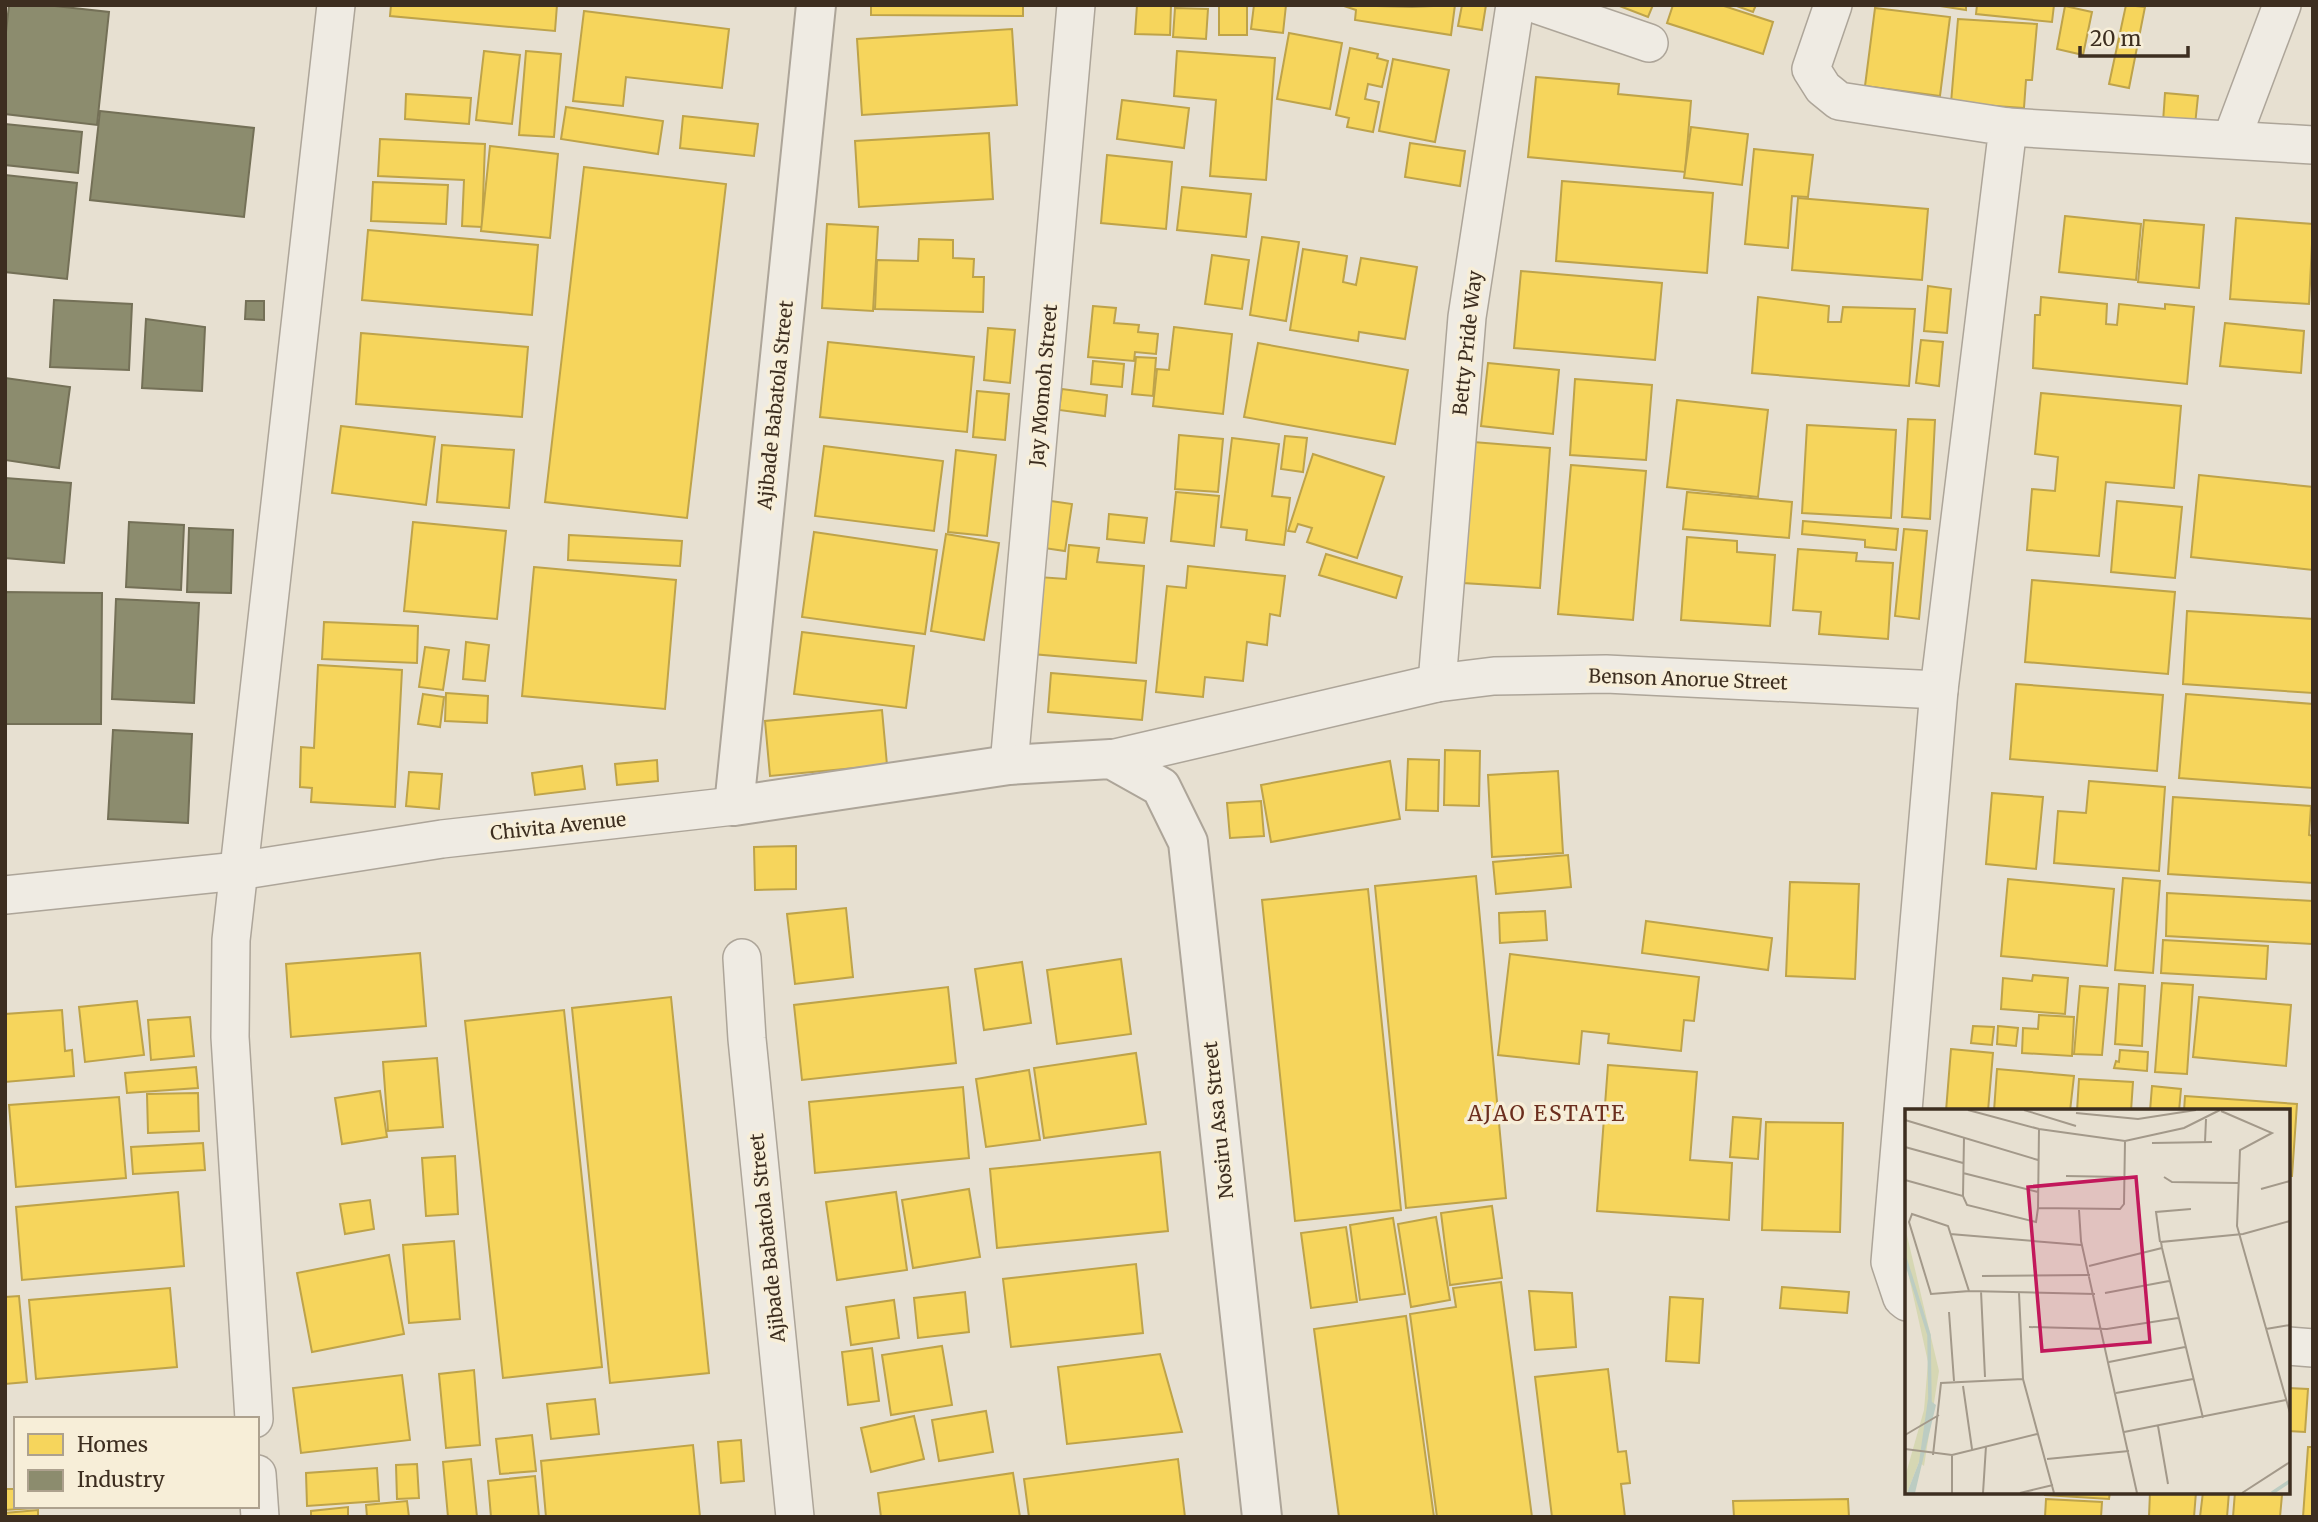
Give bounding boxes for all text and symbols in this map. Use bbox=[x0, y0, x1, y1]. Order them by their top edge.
scale bar bbox=[2080, 14, 2188, 58]
text: 20 m bbox=[2090, 25, 2142, 52]
street label: Betty Pride Way bbox=[1447, 269, 1487, 417]
street label: Ajibade Babatola Street bbox=[752, 299, 798, 512]
street label: Jay Momoh Street bbox=[1024, 302, 1062, 468]
street label: Benson Anorue Street bbox=[1588, 664, 1789, 694]
street label: Chivita Avenue bbox=[489, 807, 627, 845]
street label: Nosiru Asa Street bbox=[1198, 1040, 1238, 1200]
district label: AJAO ESTATE bbox=[1467, 1100, 1626, 1127]
inset map bbox=[1905, 1109, 2290, 1494]
street label: Ajibade Babatola Street bbox=[744, 1132, 790, 1345]
legend bbox=[14, 1417, 259, 1508]
text: Homes bbox=[77, 1431, 148, 1458]
text: Industry bbox=[77, 1466, 166, 1493]

